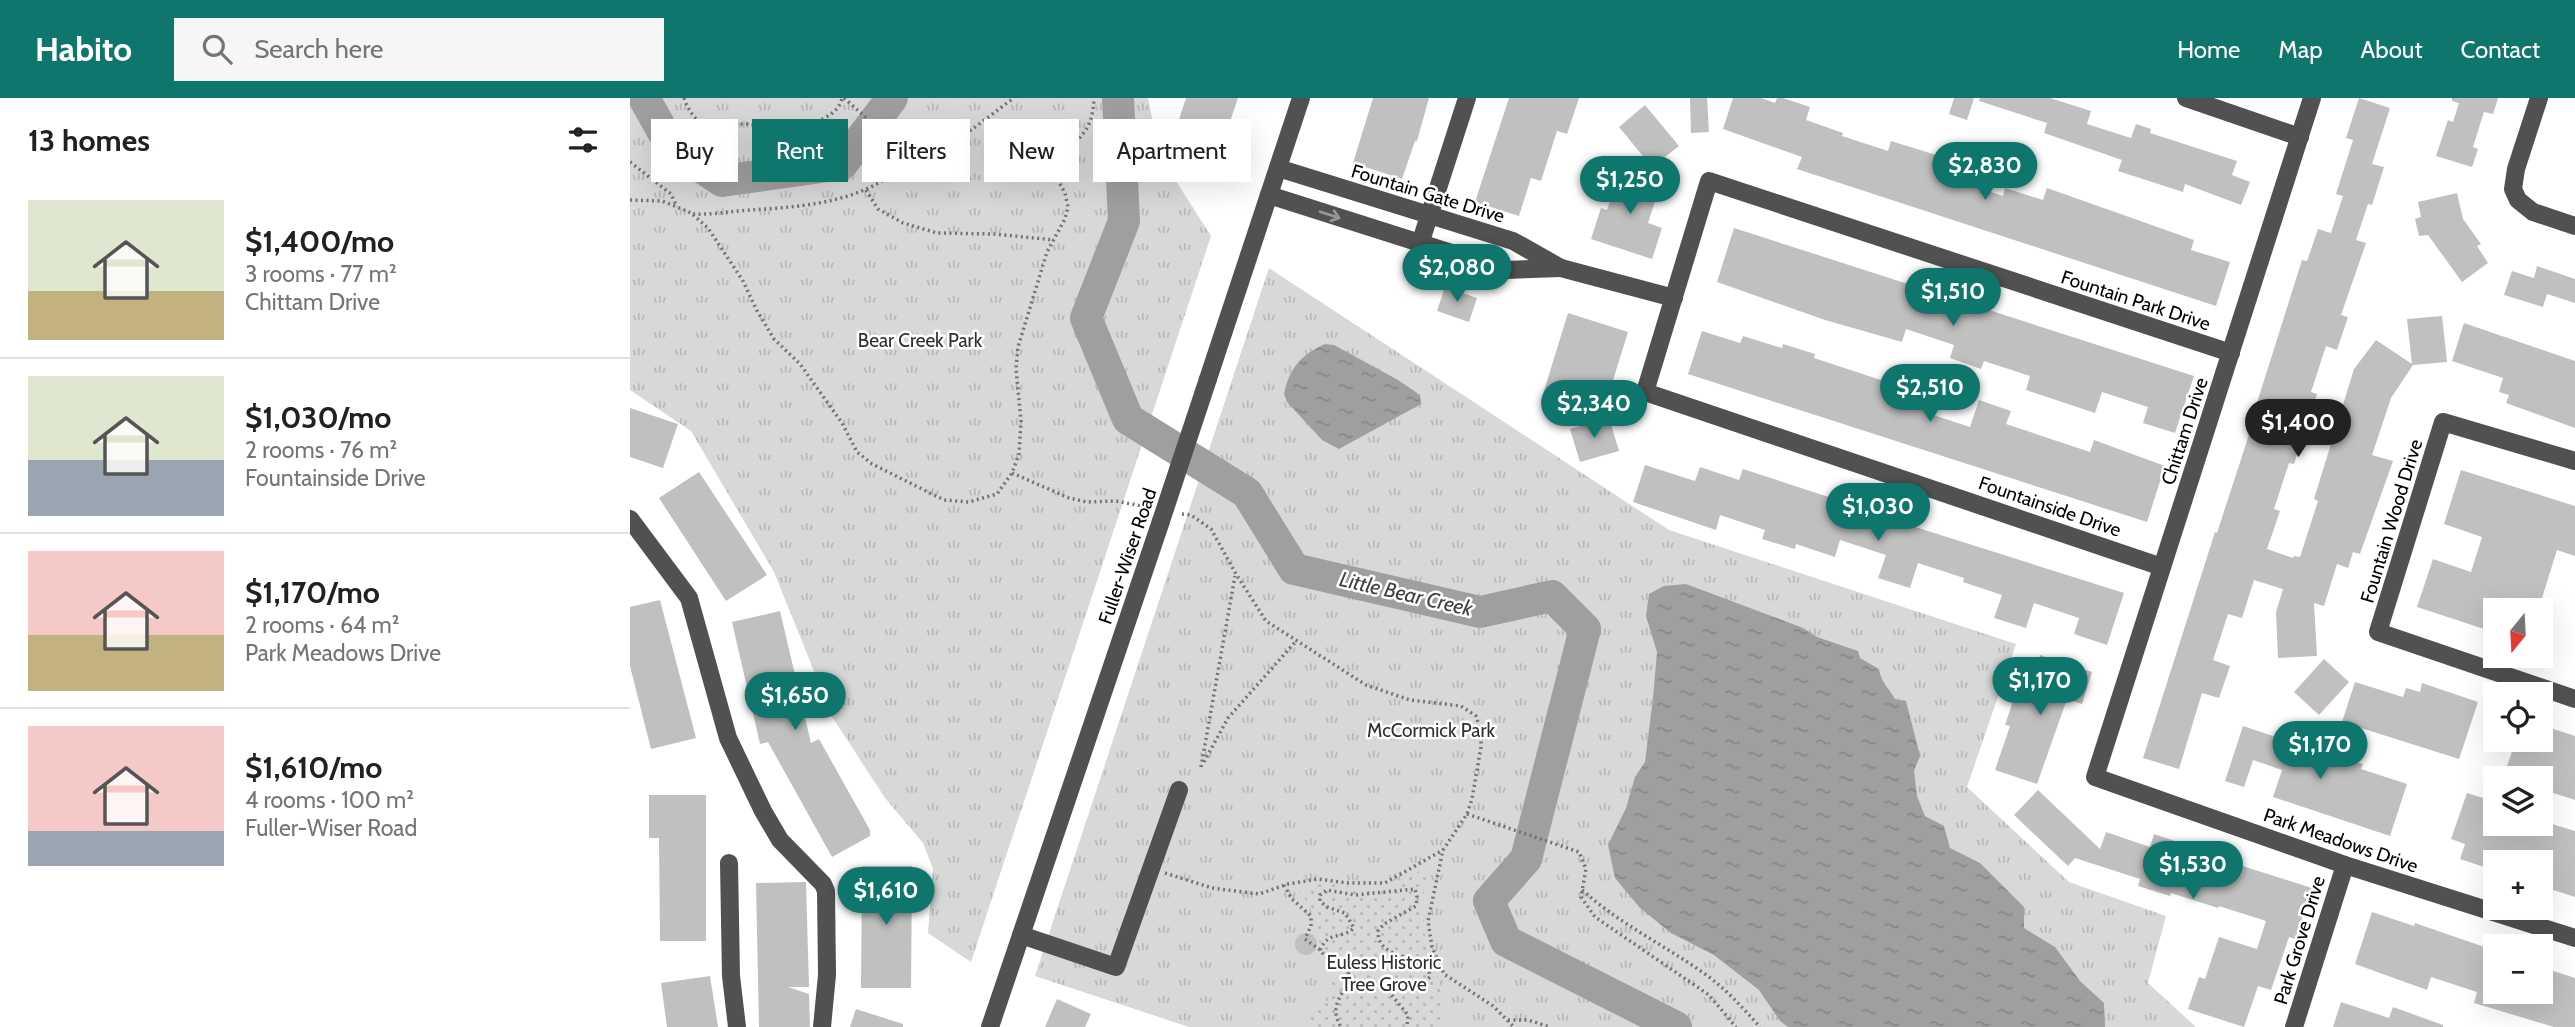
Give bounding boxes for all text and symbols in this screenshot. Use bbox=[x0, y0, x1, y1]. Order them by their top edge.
search box bbox=[174, 18, 664, 81]
text: Habito bbox=[35, 29, 132, 69]
icon: search bbox=[198, 30, 236, 68]
text: Search here bbox=[254, 33, 383, 65]
text: Home bbox=[2177, 35, 2240, 64]
text: Map bbox=[2278, 35, 2323, 64]
text: About bbox=[2361, 35, 2423, 64]
text: Contact bbox=[2461, 35, 2540, 64]
chip: Buy bbox=[651, 119, 738, 182]
chip: Rent bbox=[752, 119, 848, 182]
chip: Filters bbox=[862, 119, 970, 182]
chip: New bbox=[984, 119, 1079, 182]
chip: Apartment bbox=[1093, 119, 1251, 182]
icon: filters bbox=[564, 121, 602, 159]
text: 13 homes bbox=[28, 122, 150, 159]
pin: $2,830 bbox=[1928, 142, 2042, 202]
text: $2,830 bbox=[1948, 151, 2022, 179]
pin: $1,250 bbox=[1573, 156, 1687, 216]
street label: Fountain Gate Drive bbox=[1348, 159, 1508, 228]
text: $1,250 bbox=[1596, 165, 1664, 193]
one-way arrow bbox=[1319, 209, 1341, 222]
text: $1,400/mo bbox=[245, 223, 394, 260]
icon: home bbox=[84, 228, 168, 312]
pin: $2,080 bbox=[1400, 244, 1514, 304]
text: $2,080 bbox=[1418, 253, 1496, 281]
text: 3 rooms · 77 m² bbox=[245, 260, 397, 288]
street label: Fountain Park Drive bbox=[2058, 266, 2214, 336]
pin: $1,510 bbox=[1896, 268, 2010, 328]
text: $1,510 bbox=[1921, 277, 1985, 305]
text: Chittam Drive bbox=[245, 288, 380, 316]
park label: Bear Creek Park bbox=[858, 329, 983, 352]
pin: $2,510 bbox=[1873, 364, 1987, 424]
text: $2,510 bbox=[1896, 373, 1964, 401]
street label: Chittam Drive bbox=[2156, 374, 2213, 488]
pin: $2,340 bbox=[1537, 380, 1651, 440]
text: $2,340 bbox=[1557, 389, 1631, 417]
text: $1,030/mo bbox=[245, 399, 391, 436]
pin: $1,400 bbox=[2241, 400, 2355, 459]
icon: home bbox=[84, 404, 168, 488]
text: $1,400 bbox=[2261, 408, 2335, 436]
text: 2 rooms · 76 m² bbox=[245, 436, 397, 464]
street label: Fountain Wood Drive bbox=[2356, 436, 2427, 606]
text: Fountainside Drive bbox=[245, 464, 426, 492]
street label: Fountainside Drive bbox=[1976, 471, 2124, 542]
pin: $1,030 bbox=[1821, 484, 1935, 543]
street label: Fuller-Wiser Road bbox=[1093, 485, 1162, 627]
text: $1,030 bbox=[1842, 492, 1914, 520]
water label: Little Bear Creek bbox=[1337, 566, 1476, 621]
text: $1,170/mo bbox=[245, 574, 380, 611]
icon: home bbox=[84, 579, 168, 663]
north arrow bbox=[2483, 598, 2553, 668]
map controls bbox=[2483, 598, 2553, 1004]
text: 2 rooms · 64 m² bbox=[245, 611, 399, 639]
text: Park Meadows Drive bbox=[245, 639, 441, 667]
pin: $1,170 bbox=[1983, 658, 2097, 717]
text: $1,170 bbox=[2009, 666, 2072, 694]
pin: $1,650 bbox=[738, 672, 852, 732]
text: $1,650 bbox=[761, 681, 829, 709]
button: locate bbox=[2483, 682, 2553, 752]
park label: McCormick Park bbox=[1367, 719, 1495, 742]
pin: $1,170 bbox=[2263, 722, 2377, 781]
text: $1,170 bbox=[2289, 730, 2352, 758]
text: $1,610/mo bbox=[245, 749, 382, 786]
icon: home bbox=[84, 754, 168, 838]
button: layers bbox=[2483, 766, 2553, 836]
text: 4 rooms · 100 m² bbox=[245, 786, 414, 814]
street label: Park Meadows Drive bbox=[2261, 803, 2421, 878]
text: Fuller-Wiser Road bbox=[245, 814, 417, 842]
pin: $1,530 bbox=[2136, 842, 2250, 901]
text: $1,530 bbox=[2159, 850, 2227, 878]
button: + bbox=[2483, 850, 2553, 920]
pin: $1,610 bbox=[829, 868, 943, 927]
street label: Park Grove Drive bbox=[2269, 873, 2330, 1007]
text: $1,610 bbox=[854, 876, 918, 904]
button: − bbox=[2483, 934, 2553, 1004]
park label: Euless Historic Tree Grove bbox=[1327, 951, 1442, 996]

